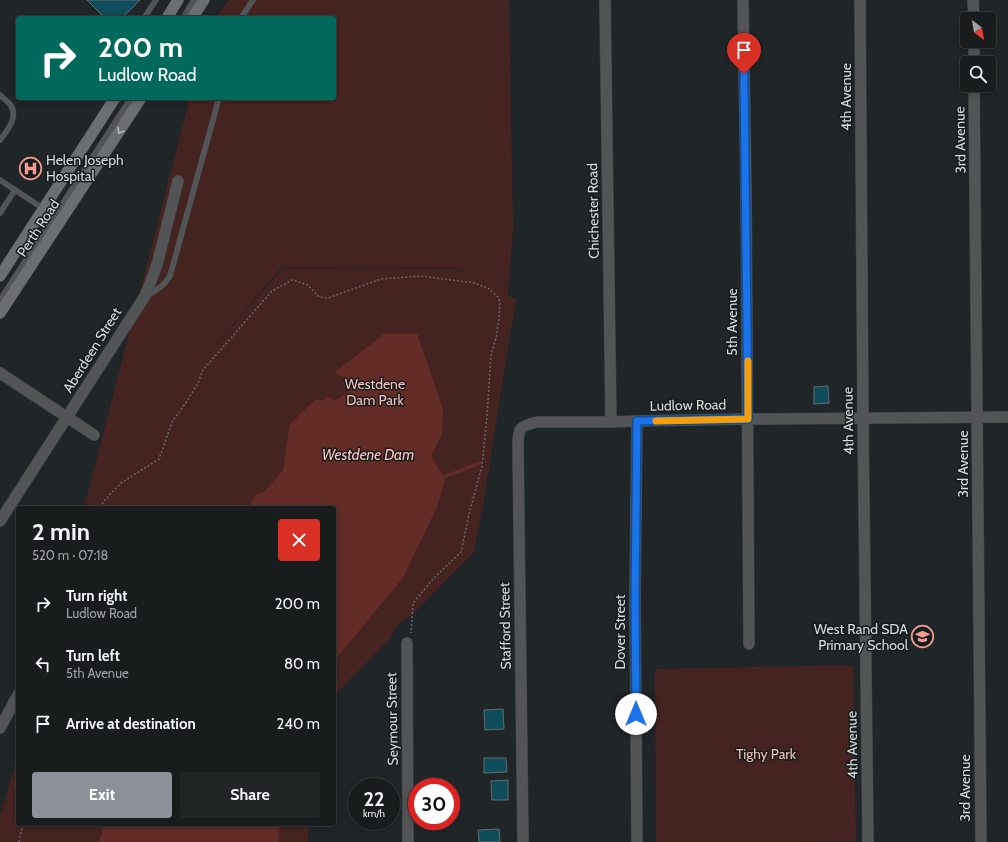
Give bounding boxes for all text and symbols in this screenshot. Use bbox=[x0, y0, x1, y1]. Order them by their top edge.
north arrow bbox=[960, 12, 996, 48]
map controls bbox=[960, 12, 996, 92]
text: 200 m bbox=[98, 30, 183, 64]
icon: right bbox=[32, 32, 84, 84]
pin bbox=[727, 33, 761, 74]
icon: arrive bbox=[733, 39, 755, 61]
button: search bbox=[960, 56, 996, 92]
street label: 4th Avenue bbox=[837, 63, 855, 131]
text: Ludlow Road bbox=[98, 64, 196, 86]
street label: 3rd Avenue bbox=[950, 106, 970, 174]
one-way arrow bbox=[117, 127, 125, 134]
place label: Helen Joseph Hospital bbox=[46, 151, 124, 185]
hospital icon: Helen Joseph Hospital bbox=[17, 155, 43, 181]
street label: Chichester Road bbox=[583, 163, 603, 259]
street label: Perth Road bbox=[13, 196, 63, 260]
street label: 5th Avenue bbox=[723, 288, 741, 356]
street label: Aberdeen Street bbox=[59, 304, 125, 396]
park label: Westdene Dam Park bbox=[345, 375, 405, 409]
street label: 4th Avenue bbox=[838, 387, 858, 455]
street label: Ludlow Road bbox=[650, 395, 726, 415]
street label: 3rd Avenue bbox=[954, 430, 972, 498]
water label: Westdene Dam bbox=[322, 446, 414, 464]
text: 2 min bbox=[32, 517, 90, 546]
button: close bbox=[278, 519, 320, 561]
text: 520 m · 07:18 bbox=[32, 547, 108, 563]
street label: Stafford Street bbox=[495, 582, 515, 670]
text: Turn right bbox=[66, 587, 127, 605]
icon: right bbox=[32, 593, 54, 615]
street label: Dover Street bbox=[611, 594, 629, 670]
text: 200 m bbox=[275, 595, 320, 613]
text: Ludlow Road bbox=[66, 605, 137, 621]
place label: West Rand SDA Primary School bbox=[814, 620, 909, 654]
school or university icon: West Rand SDA Primary School bbox=[910, 624, 936, 650]
text: Turn left bbox=[66, 647, 120, 665]
icon: left bbox=[32, 653, 54, 675]
text: 80 m bbox=[284, 655, 320, 673]
text: 5th Avenue bbox=[66, 665, 129, 681]
street label: Seymour Street bbox=[382, 672, 402, 766]
position arrow bbox=[615, 693, 657, 735]
street label: 4th Avenue bbox=[842, 711, 862, 779]
icon: arrive bbox=[32, 713, 54, 735]
text: Arrive at destination bbox=[66, 715, 196, 733]
text: 240 m bbox=[276, 715, 320, 733]
park label: Tighy Park bbox=[736, 745, 797, 763]
street label: 3rd Avenue bbox=[956, 754, 974, 822]
button: Exit bbox=[32, 772, 172, 818]
button: Share bbox=[180, 772, 320, 818]
speed limit sign: 30 bbox=[408, 778, 460, 830]
text: 22 bbox=[363, 787, 385, 811]
text: km/h bbox=[363, 807, 385, 820]

